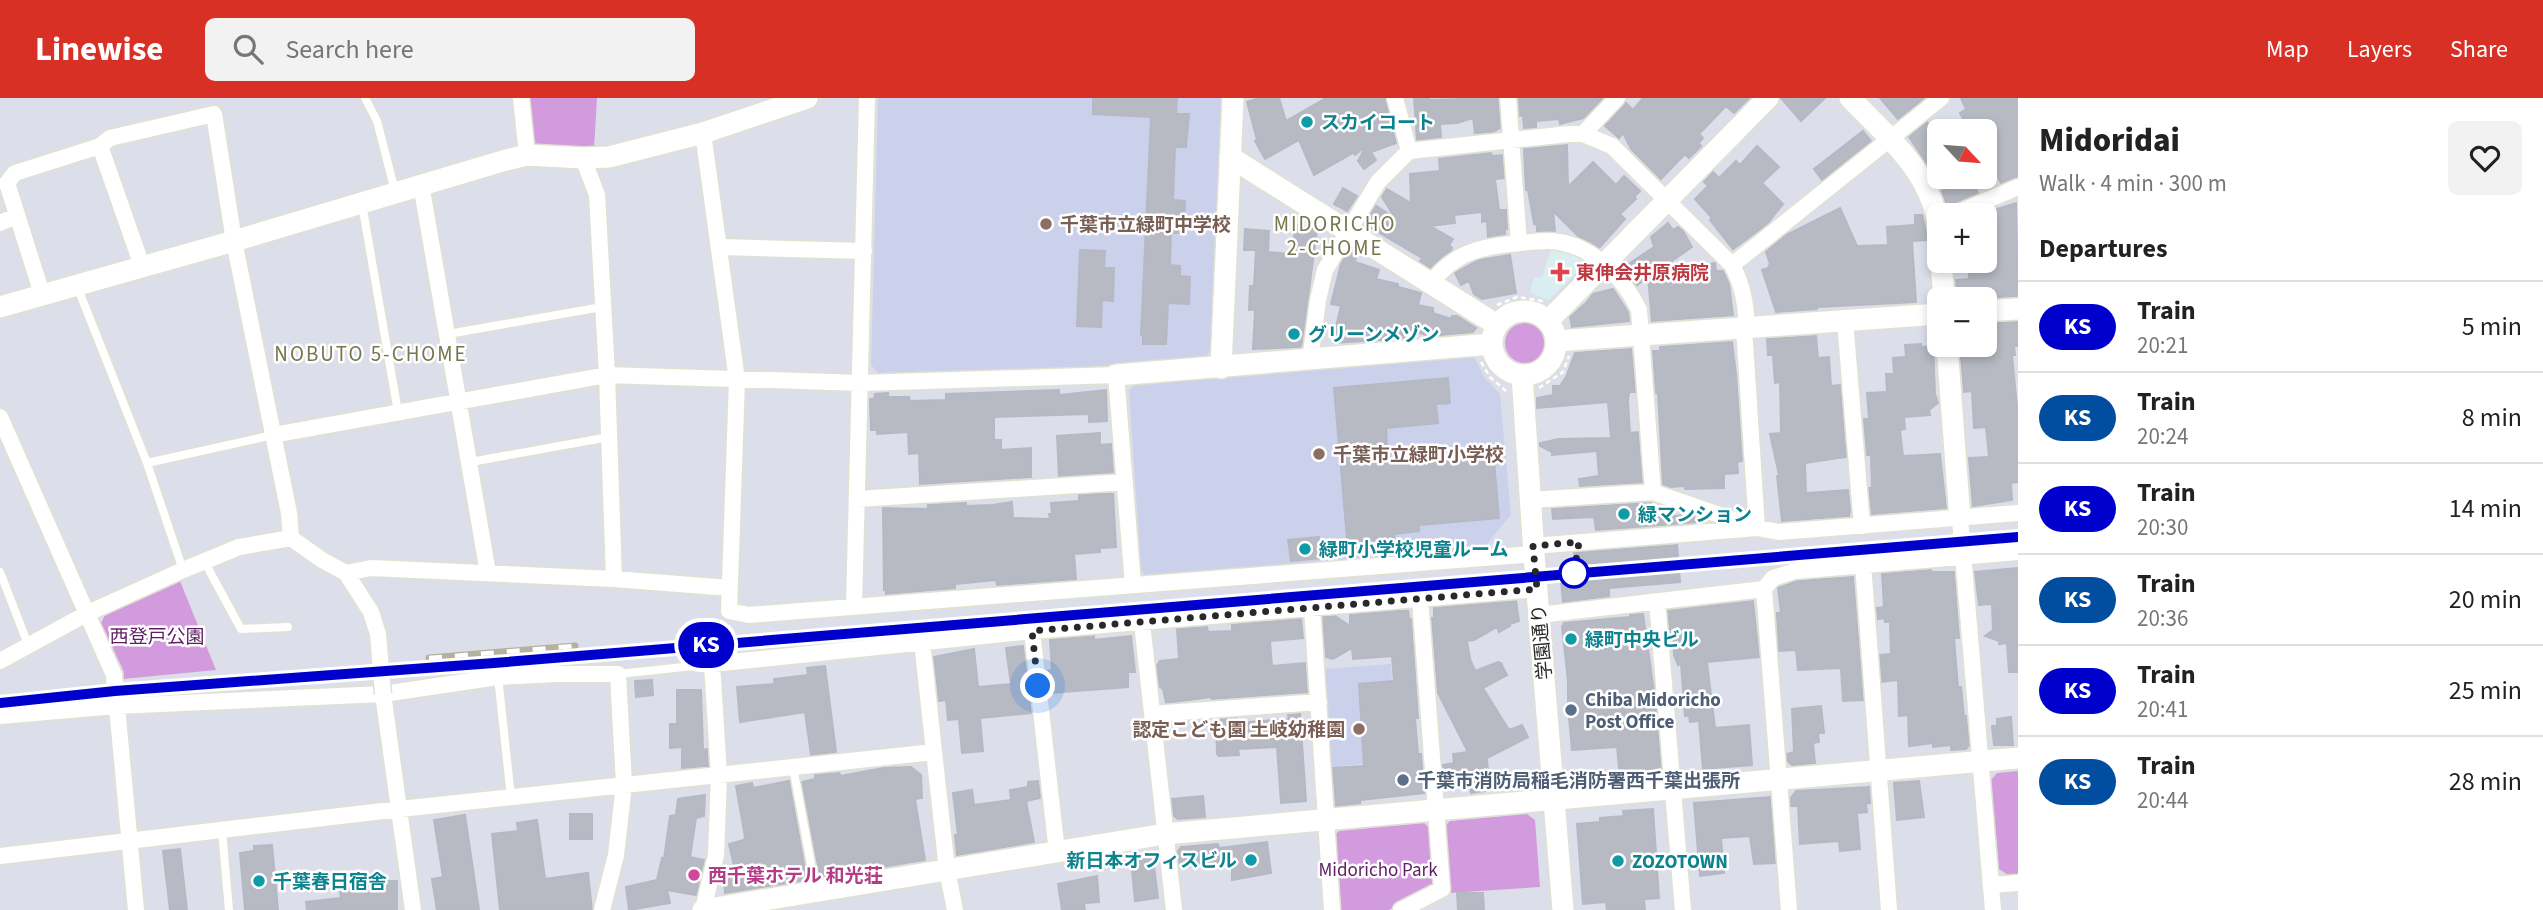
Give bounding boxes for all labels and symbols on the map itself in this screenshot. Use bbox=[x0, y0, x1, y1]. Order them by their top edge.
place label: スカイコート bbox=[1321, 110, 1435, 137]
marker: スカイコート bbox=[1299, 114, 1315, 130]
north arrow bbox=[1927, 119, 1997, 189]
district label: MIDORICHO 2-CHOME bbox=[1274, 209, 1396, 263]
place label: 千葉市立緑町中学校 bbox=[1060, 212, 1231, 239]
marker: 千葉市立緑町中学校 bbox=[1038, 216, 1054, 232]
place label: 東伸会井原病院 bbox=[1576, 260, 1709, 287]
marker: 東伸会井原病院 bbox=[1550, 262, 1570, 282]
place label: グリーンメゾン bbox=[1308, 322, 1439, 349]
marker: グリーンメゾン bbox=[1286, 326, 1302, 342]
district label: NOBUTO 5-CHOME bbox=[274, 339, 468, 369]
place label: 千葉市立緑町小学校 bbox=[1333, 442, 1504, 469]
marker: 千葉市立緑町小学校 bbox=[1311, 446, 1327, 462]
place label: 緑マンション bbox=[1638, 502, 1752, 529]
marker: 緑マンション bbox=[1616, 506, 1632, 522]
place label: 緑町小学校児童ルーム bbox=[1319, 537, 1508, 564]
marker: 緑町小学校児童ルーム bbox=[1297, 541, 1313, 557]
unlabelled marker bbox=[1559, 558, 1589, 588]
street label: 学園通り bbox=[1526, 603, 1559, 681]
line badge: KS bbox=[674, 622, 738, 668]
park label: 西登戸公園 bbox=[109, 624, 205, 651]
place label: 緑町中央ビル bbox=[1585, 627, 1699, 654]
marker: 緑町中央ビル bbox=[1563, 631, 1579, 647]
your location bbox=[1020, 668, 1055, 703]
place label: Chiba Midoricho Post Office bbox=[1585, 687, 1721, 736]
marker: Chiba Midoricho Post Office bbox=[1563, 702, 1579, 718]
place label: 認定こども園 土岐幼稚園 bbox=[1132, 717, 1345, 744]
marker: 認定こども園 土岐幼稚園 bbox=[1351, 721, 1367, 737]
place label: 千葉市消防局稲毛消防署西千葉出張所 bbox=[1417, 768, 1740, 795]
marker: 千葉市消防局稲毛消防署西千葉出張所 bbox=[1395, 772, 1411, 788]
place label: 新日本オフィスビル bbox=[1066, 848, 1237, 875]
place label: ZOZOTOWN bbox=[1632, 849, 1728, 876]
marker: 新日本オフィスビル bbox=[1243, 852, 1259, 868]
marker: ZOZOTOWN bbox=[1610, 853, 1626, 869]
park label: Midoricho Park bbox=[1318, 857, 1438, 884]
place label: 西千葉ホテル 和光荘 bbox=[708, 863, 883, 890]
marker: 西千葉ホテル 和光荘 bbox=[686, 867, 702, 883]
place label: 千葉春日宿舎 bbox=[273, 869, 387, 896]
marker: 千葉春日宿舎 bbox=[251, 873, 267, 889]

